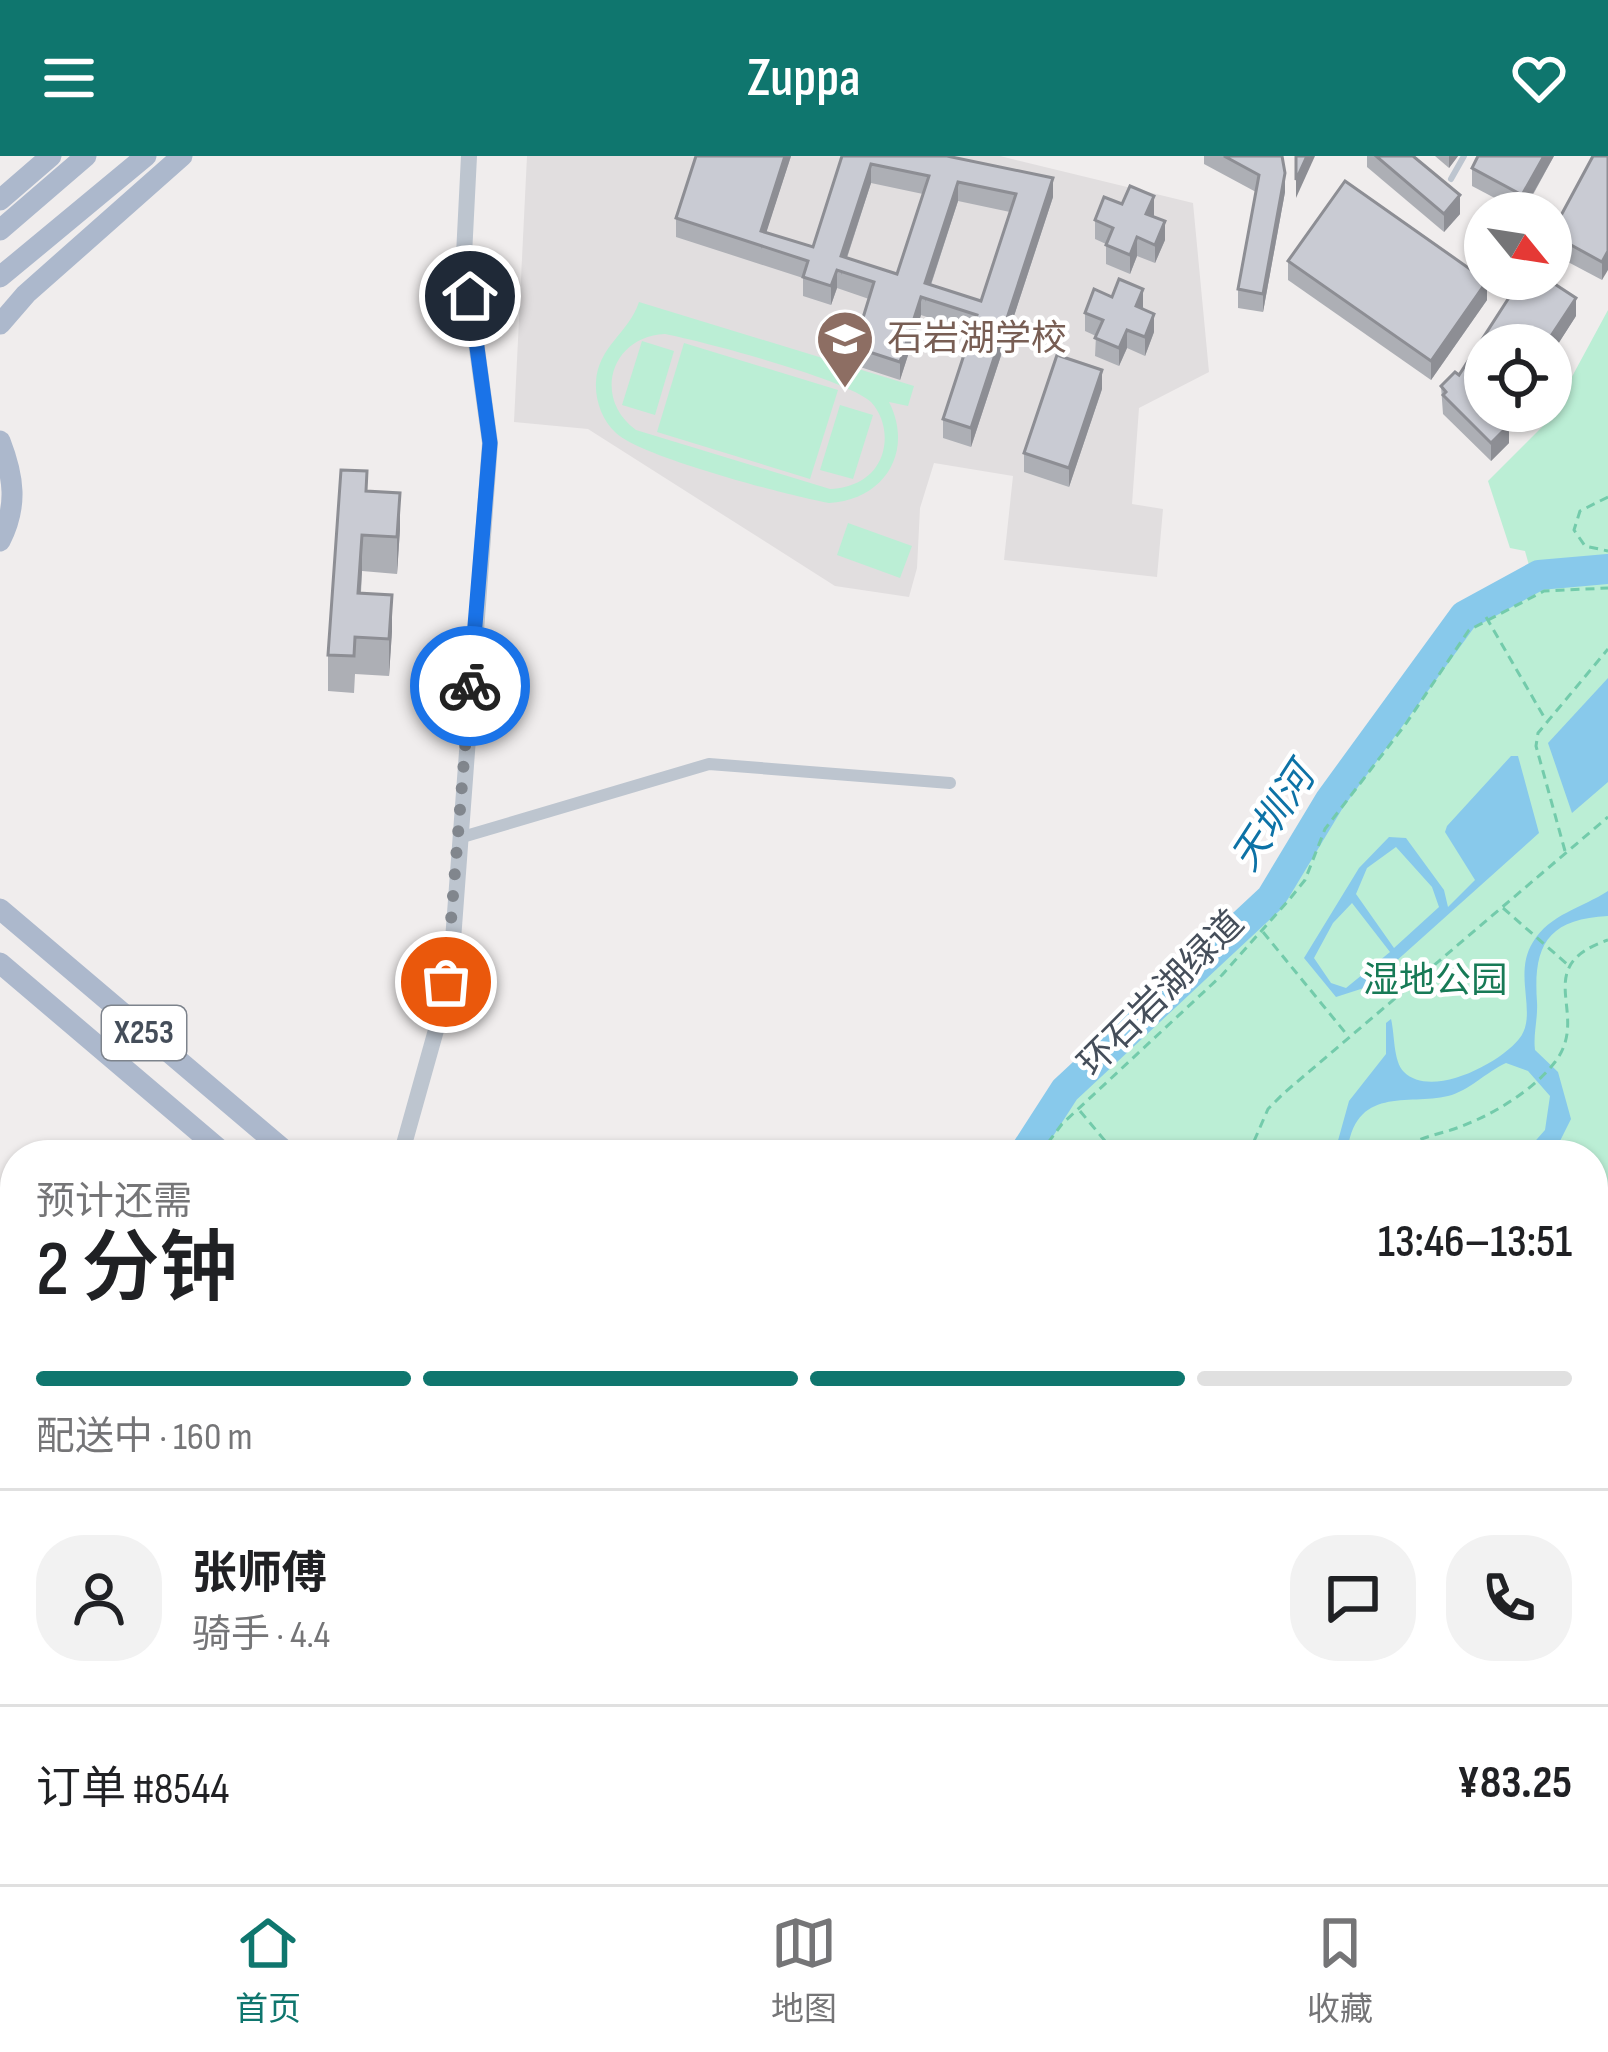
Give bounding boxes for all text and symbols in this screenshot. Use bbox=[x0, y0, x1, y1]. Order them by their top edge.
icon: menu bbox=[36, 45, 102, 111]
icon: heart bbox=[1506, 45, 1572, 111]
text: Zuppa bbox=[747, 46, 861, 111]
north arrow bbox=[1464, 192, 1572, 300]
map controls bbox=[1464, 192, 1572, 432]
pin bbox=[419, 245, 521, 347]
icon: home bbox=[437, 263, 503, 329]
school or university icon: 石岩湖学校 bbox=[814, 308, 876, 390]
place label: 石岩湖学校 bbox=[887, 318, 1067, 361]
button: locate bbox=[1464, 324, 1572, 432]
courier bbox=[410, 626, 530, 746]
icon: bike bbox=[437, 653, 503, 719]
water label: 天圳河 bbox=[1222, 750, 1329, 880]
street label: 环石岩湖绿道 bbox=[1070, 902, 1254, 1086]
pin bbox=[395, 931, 497, 1033]
icon: bag bbox=[413, 949, 479, 1015]
park label: 湿地公园 bbox=[1363, 960, 1507, 1003]
road number: X253 bbox=[102, 1006, 186, 1060]
text: 预计还需 bbox=[36, 1179, 192, 1226]
text: 13:46–13:51 bbox=[1378, 1215, 1572, 1270]
text: 2 分钟 bbox=[36, 1224, 238, 1317]
text: 配送中 · 160 m bbox=[36, 1414, 253, 1461]
button: person bbox=[36, 1535, 162, 1661]
button: chat bbox=[1290, 1535, 1416, 1661]
button: phone bbox=[1446, 1535, 1572, 1661]
text: 张师傅 bbox=[192, 1547, 327, 1602]
text: 骑手 · 4.4 bbox=[192, 1612, 330, 1659]
text: ¥83.25 bbox=[1457, 1756, 1572, 1811]
text: 订单 #8544 bbox=[36, 1762, 229, 1817]
tab: 首页 bbox=[235, 1910, 301, 2030]
tab: 地图 bbox=[771, 1910, 837, 2030]
tab: 收藏 bbox=[1307, 1910, 1373, 2030]

